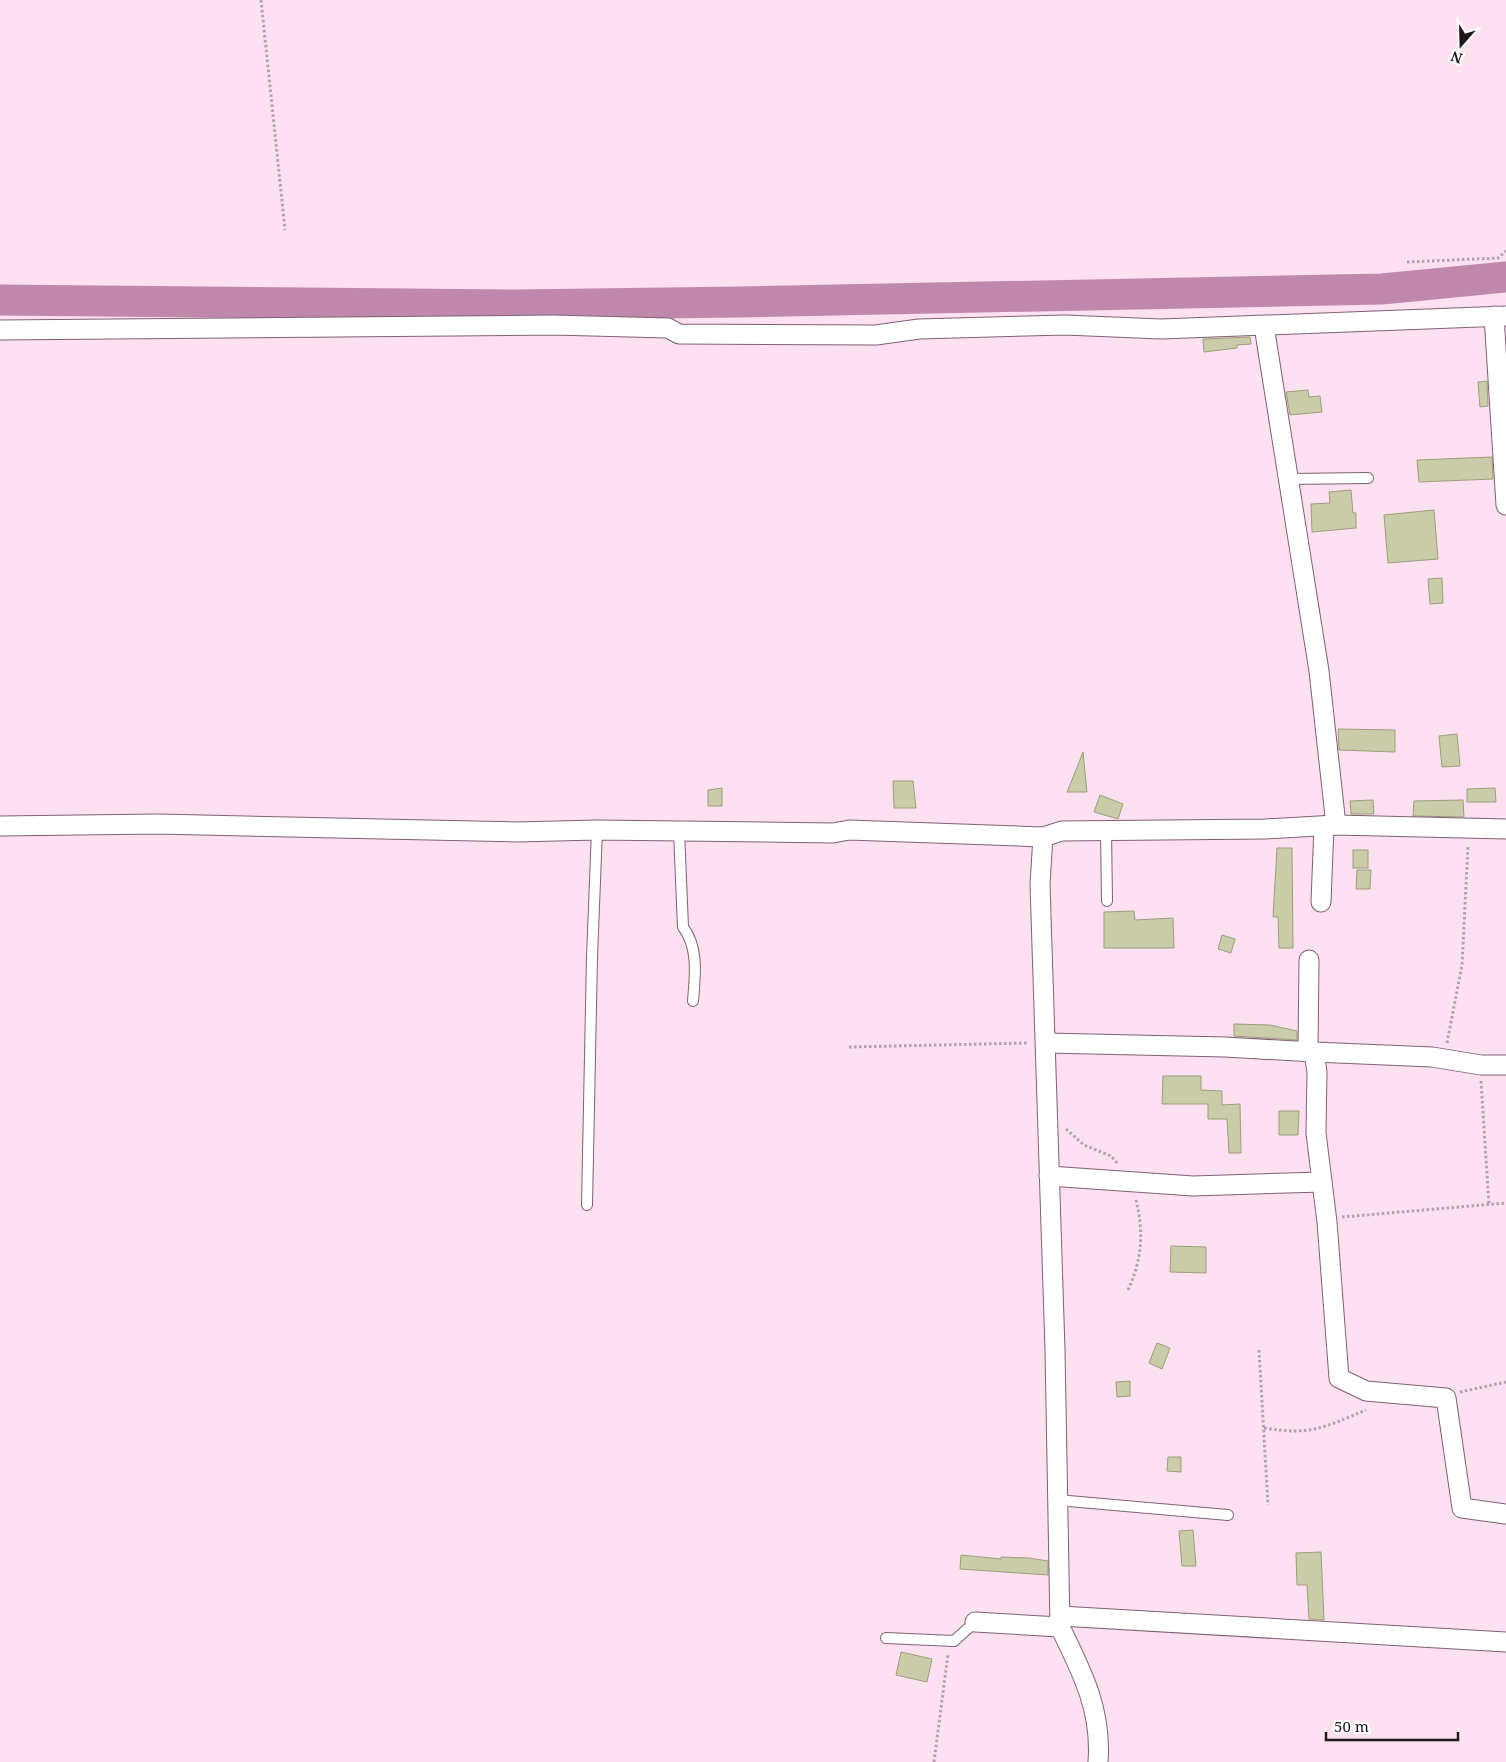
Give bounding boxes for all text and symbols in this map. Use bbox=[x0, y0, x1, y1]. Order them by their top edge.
north arrow bbox=[1436, 20, 1486, 70]
text: N bbox=[1448, 47, 1465, 69]
scale bar bbox=[1326, 1710, 1458, 1742]
text: 50 m bbox=[1334, 1716, 1369, 1736]

